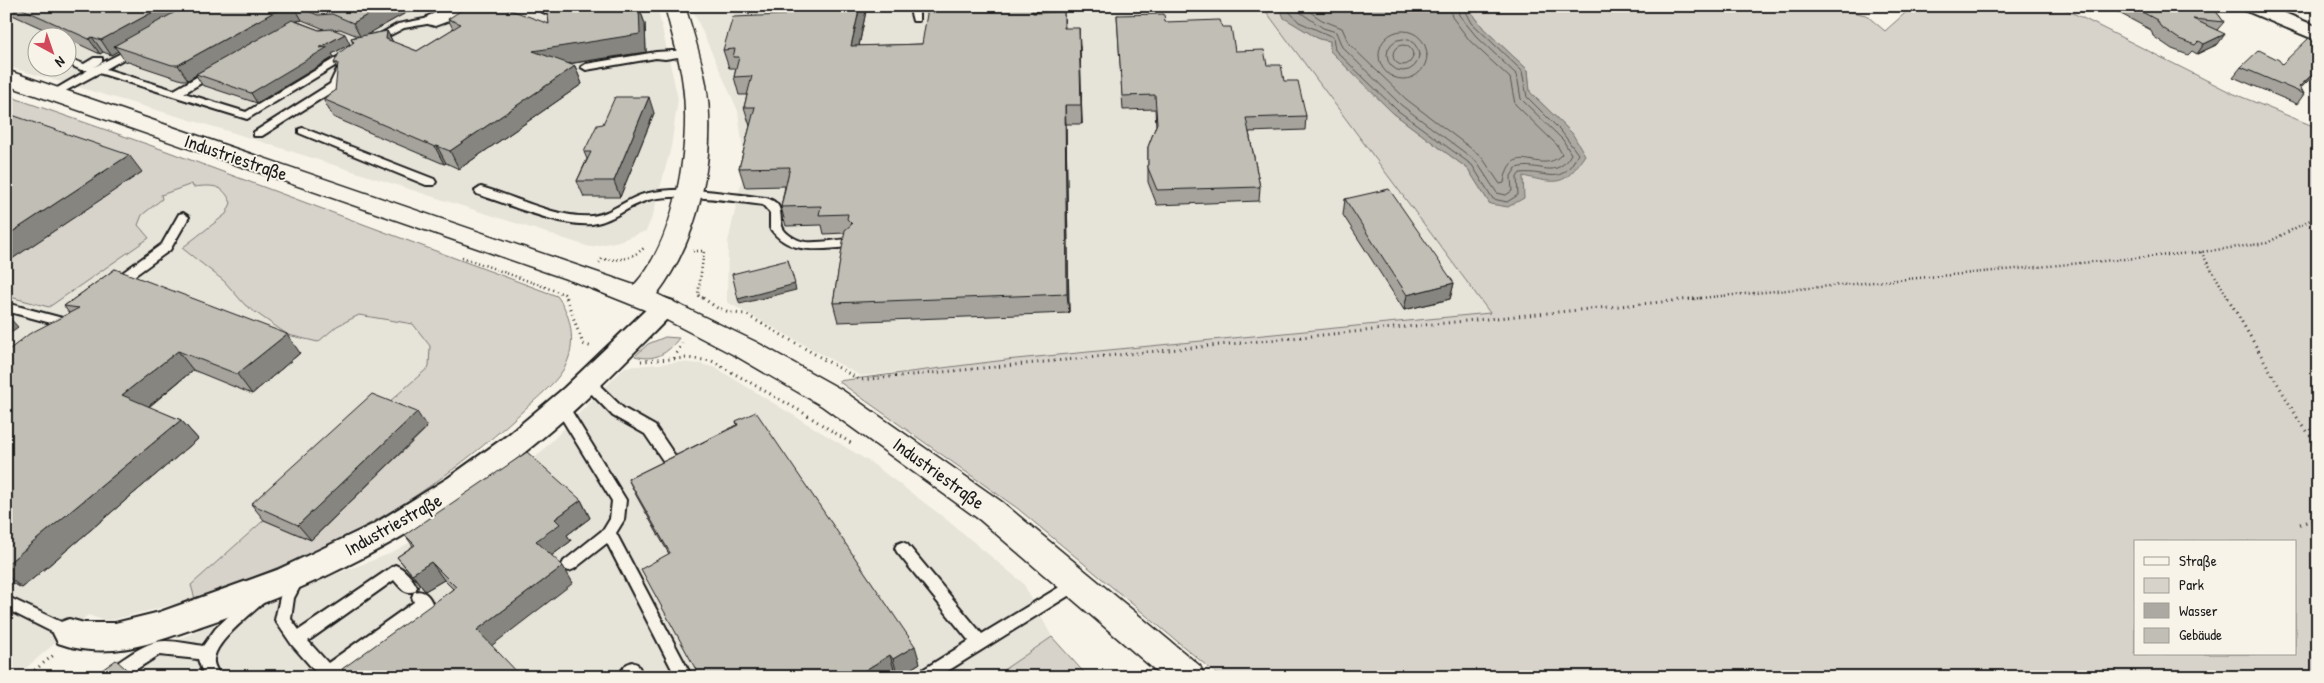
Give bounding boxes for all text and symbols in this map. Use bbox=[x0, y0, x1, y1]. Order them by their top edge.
north arrow bbox=[28, 28, 78, 78]
text: N bbox=[51, 53, 70, 72]
street label: Industriestraße bbox=[181, 127, 291, 187]
street label: Industriestraße bbox=[888, 431, 990, 515]
street label: Industriestraße bbox=[340, 486, 447, 561]
legend bbox=[2134, 540, 2296, 656]
text: Straße bbox=[2179, 550, 2217, 571]
text: Park bbox=[2179, 574, 2204, 595]
text: Wasser bbox=[2179, 600, 2218, 621]
text: Gebäude bbox=[2179, 624, 2222, 645]

